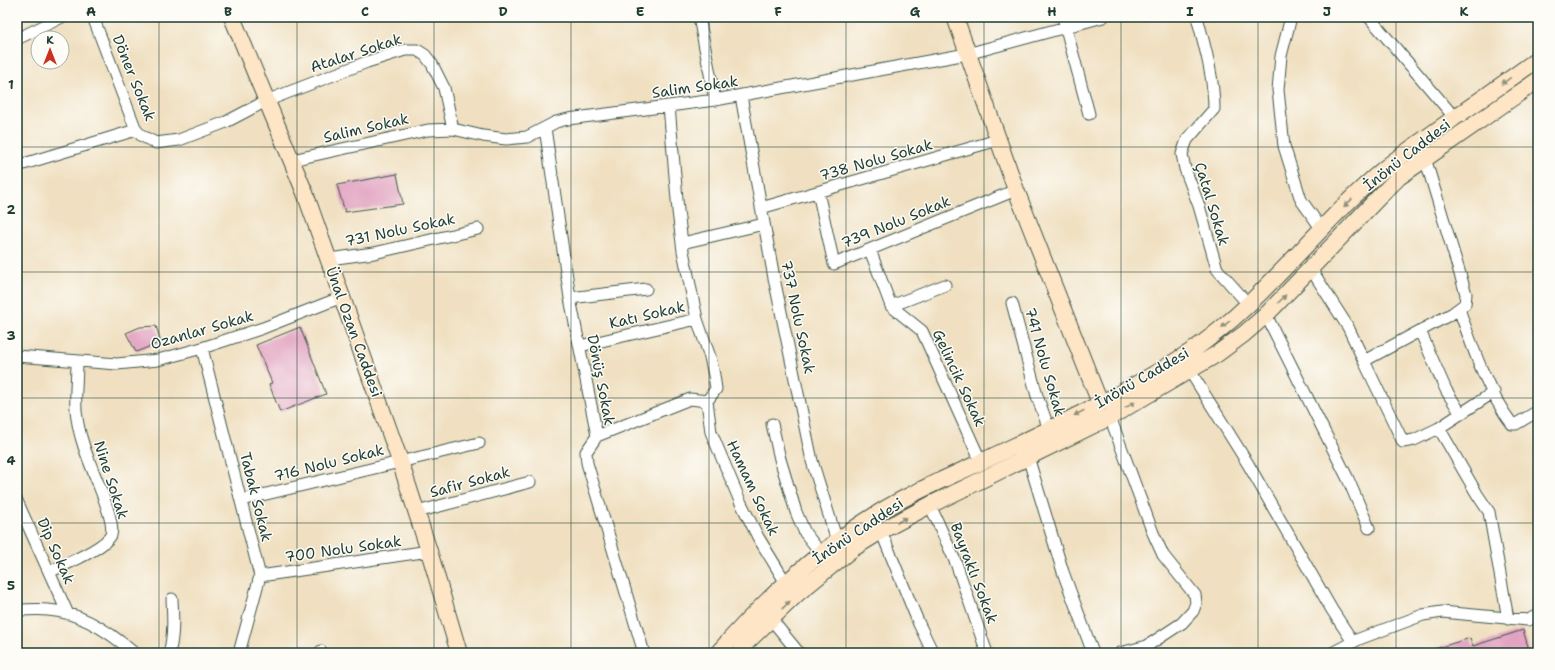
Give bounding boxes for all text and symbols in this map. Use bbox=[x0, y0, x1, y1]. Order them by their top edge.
text: A bbox=[86, 3, 96, 20]
text: B bbox=[224, 3, 232, 20]
text: C bbox=[361, 3, 369, 20]
text: D bbox=[498, 3, 508, 20]
text: E bbox=[636, 3, 645, 20]
text: F bbox=[774, 3, 782, 20]
text: G bbox=[910, 3, 921, 20]
text: H bbox=[1047, 3, 1057, 20]
text: I bbox=[1186, 3, 1194, 20]
text: J bbox=[1323, 3, 1331, 20]
text: K bbox=[1460, 3, 1469, 20]
street label: Atalar Sokak bbox=[308, 29, 404, 77]
north arrow bbox=[30, 30, 70, 70]
street label: Döner Sokak bbox=[108, 32, 160, 124]
text: K bbox=[46, 33, 54, 48]
street label: Salim Sokak bbox=[650, 71, 740, 103]
text: 1 bbox=[8, 76, 14, 93]
one-way arrow bbox=[1501, 77, 1512, 85]
street label: Salim Sokak bbox=[321, 108, 411, 148]
street label: İnönü Caddesi bbox=[1359, 115, 1455, 195]
street label: 738 Nolu Sokak bbox=[817, 134, 935, 186]
street label: Çatal Sokak bbox=[1190, 160, 1234, 248]
street label: 739 Nolu Sokak bbox=[838, 191, 954, 253]
one-way arrow bbox=[1343, 198, 1353, 208]
text: 2 bbox=[6, 201, 16, 218]
street label: 731 Nolu Sokak bbox=[343, 209, 457, 251]
street label: 737 Nolu Sokak bbox=[776, 258, 820, 376]
street label: Ünal Ozan Caddesi bbox=[321, 264, 387, 400]
one-way arrow bbox=[1277, 294, 1287, 304]
street label: Katı Sokak bbox=[607, 297, 687, 333]
street label: 741 Nolu Sokak bbox=[1020, 305, 1070, 419]
street label: Ozanlar Sokak bbox=[148, 306, 256, 354]
one-way arrow bbox=[1220, 320, 1231, 328]
street label: Gelincik Sokak bbox=[928, 326, 990, 430]
text: 3 bbox=[6, 327, 16, 344]
street label: Dönüş Sokak bbox=[582, 333, 620, 427]
street label: İnönü Caddesi bbox=[1091, 343, 1193, 413]
one-way arrow bbox=[1124, 402, 1136, 409]
one-way arrow bbox=[1074, 410, 1085, 417]
street label: Hamam Sokak bbox=[722, 437, 784, 539]
street label: Nine Sokak bbox=[89, 438, 133, 522]
street label: 716 Nolu Sokak bbox=[272, 440, 386, 486]
street label: Tabak Sokak bbox=[235, 450, 277, 544]
text: 4 bbox=[6, 452, 16, 469]
street label: Safir Sokak bbox=[428, 462, 512, 502]
street label: İnönü Caddesi bbox=[809, 493, 907, 569]
street label: Dip Sokak bbox=[32, 515, 80, 587]
one-way arrow bbox=[896, 517, 907, 523]
street label: Bayraklı Sokak bbox=[946, 520, 1002, 626]
street label: 700 Nolu Sokak bbox=[283, 531, 403, 567]
text: 5 bbox=[7, 577, 15, 594]
one-way arrow bbox=[781, 600, 791, 610]

